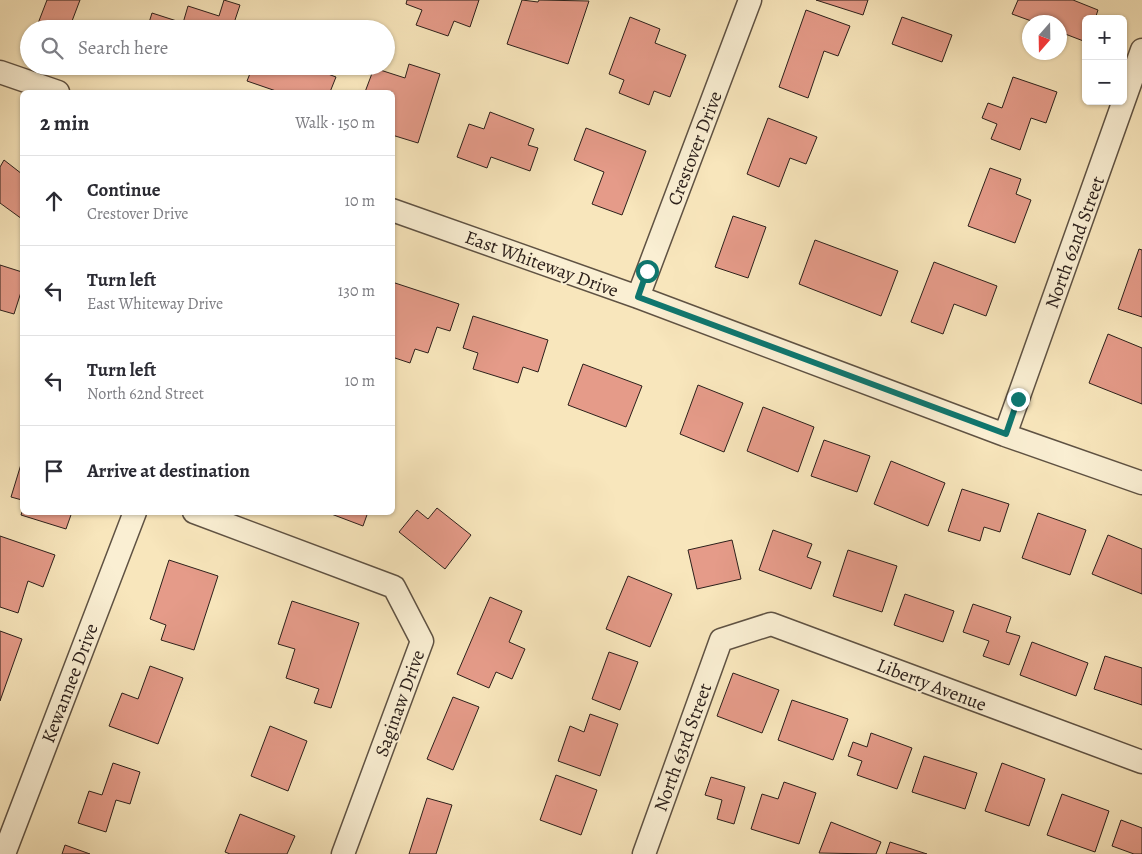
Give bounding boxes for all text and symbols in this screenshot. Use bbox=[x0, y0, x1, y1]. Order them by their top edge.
north arrow bbox=[1022, 15, 1067, 60]
map controls bbox=[1082, 15, 1127, 105]
button: + bbox=[1082, 15, 1127, 60]
search box bbox=[20, 20, 395, 75]
icon: search bbox=[38, 34, 66, 62]
text: Search here bbox=[78, 35, 168, 61]
button: − bbox=[1082, 60, 1127, 105]
street label: Crestover Drive bbox=[661, 87, 729, 209]
text: 2 min bbox=[40, 109, 89, 137]
text: Walk · 150 m bbox=[295, 112, 375, 134]
street label: North 62nd Street bbox=[1039, 173, 1111, 312]
text: Continue bbox=[87, 177, 161, 203]
icon: ahead bbox=[40, 187, 68, 215]
text: 10 m bbox=[345, 190, 375, 212]
text: Crestover Drive bbox=[87, 203, 189, 225]
street label: East Whiteway Drive bbox=[461, 224, 622, 304]
route start bbox=[636, 260, 659, 283]
text: Turn left bbox=[87, 267, 156, 293]
icon: left bbox=[40, 277, 68, 305]
text: 130 m bbox=[338, 280, 375, 302]
text: East Whiteway Drive bbox=[87, 293, 223, 315]
text: Turn left bbox=[87, 357, 156, 383]
icon: left bbox=[40, 367, 68, 395]
text: 10 m bbox=[345, 370, 375, 392]
text: North 62nd Street bbox=[87, 383, 204, 405]
route end bbox=[1007, 388, 1030, 411]
icon: arrive bbox=[40, 457, 68, 485]
text: Arrive at destination bbox=[87, 458, 250, 484]
street label: Kewannee Drive bbox=[35, 620, 105, 747]
street label: Saginaw Drive bbox=[369, 646, 431, 760]
street label: Liberty Avenue bbox=[873, 652, 990, 718]
street label: North 63rd Street bbox=[648, 680, 718, 815]

